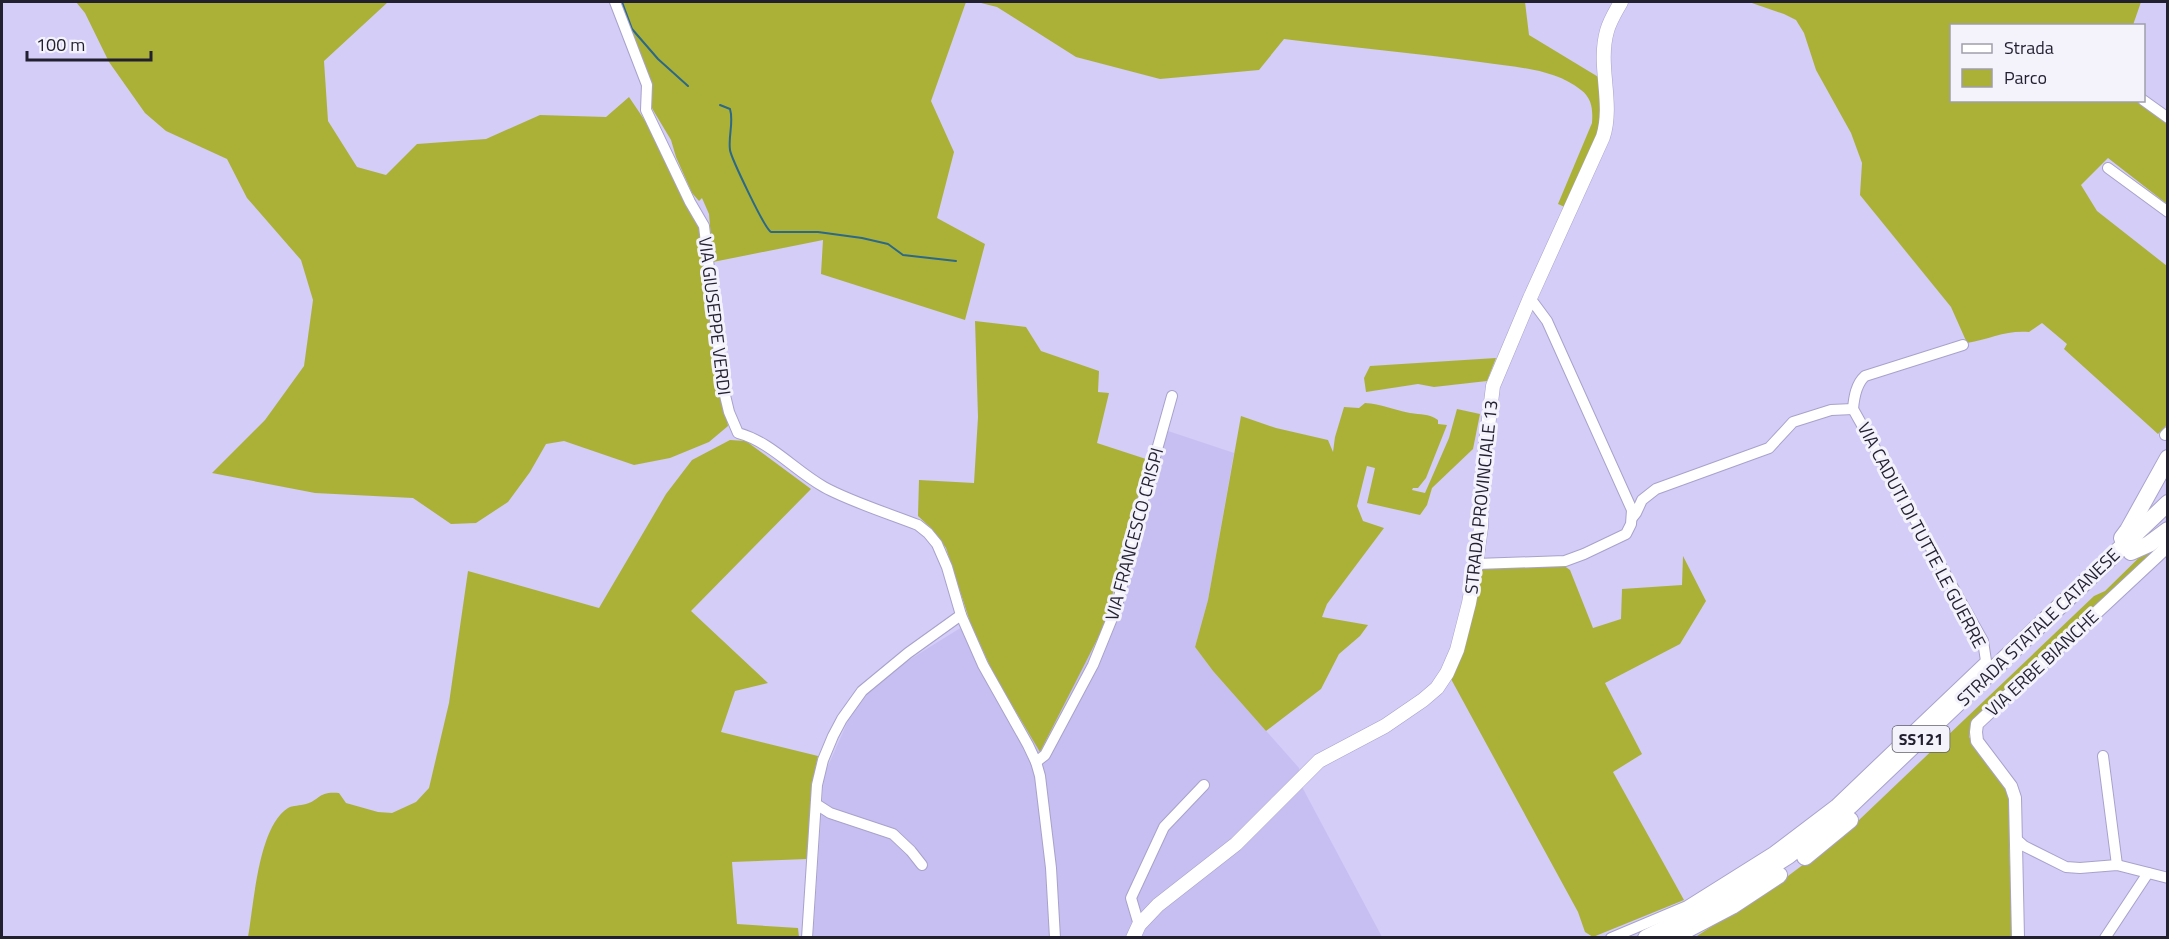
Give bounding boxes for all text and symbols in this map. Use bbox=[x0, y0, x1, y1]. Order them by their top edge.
scale bar bbox=[27, 24, 152, 62]
legend bbox=[1950, 24, 2145, 102]
text: 100 m bbox=[36, 31, 85, 58]
text: Strada bbox=[2004, 34, 2054, 61]
text: Parco bbox=[2004, 64, 2047, 91]
street label: VIA GIUSEPPE VERDI bbox=[692, 235, 738, 397]
street label: STRADA PROVINCIALE 13 bbox=[1457, 399, 1505, 595]
street label: VIA CADUTI DI TUTTE LE GUERRE bbox=[1851, 417, 1993, 653]
street label: VIA FRANCESCO CRISPI bbox=[1098, 445, 1170, 623]
street label: STRADA STATALE CATANESE bbox=[1950, 542, 2126, 712]
street label: VIA ERBE BIANCHE bbox=[1979, 603, 2105, 723]
road number: SS121 bbox=[1892, 726, 1950, 752]

